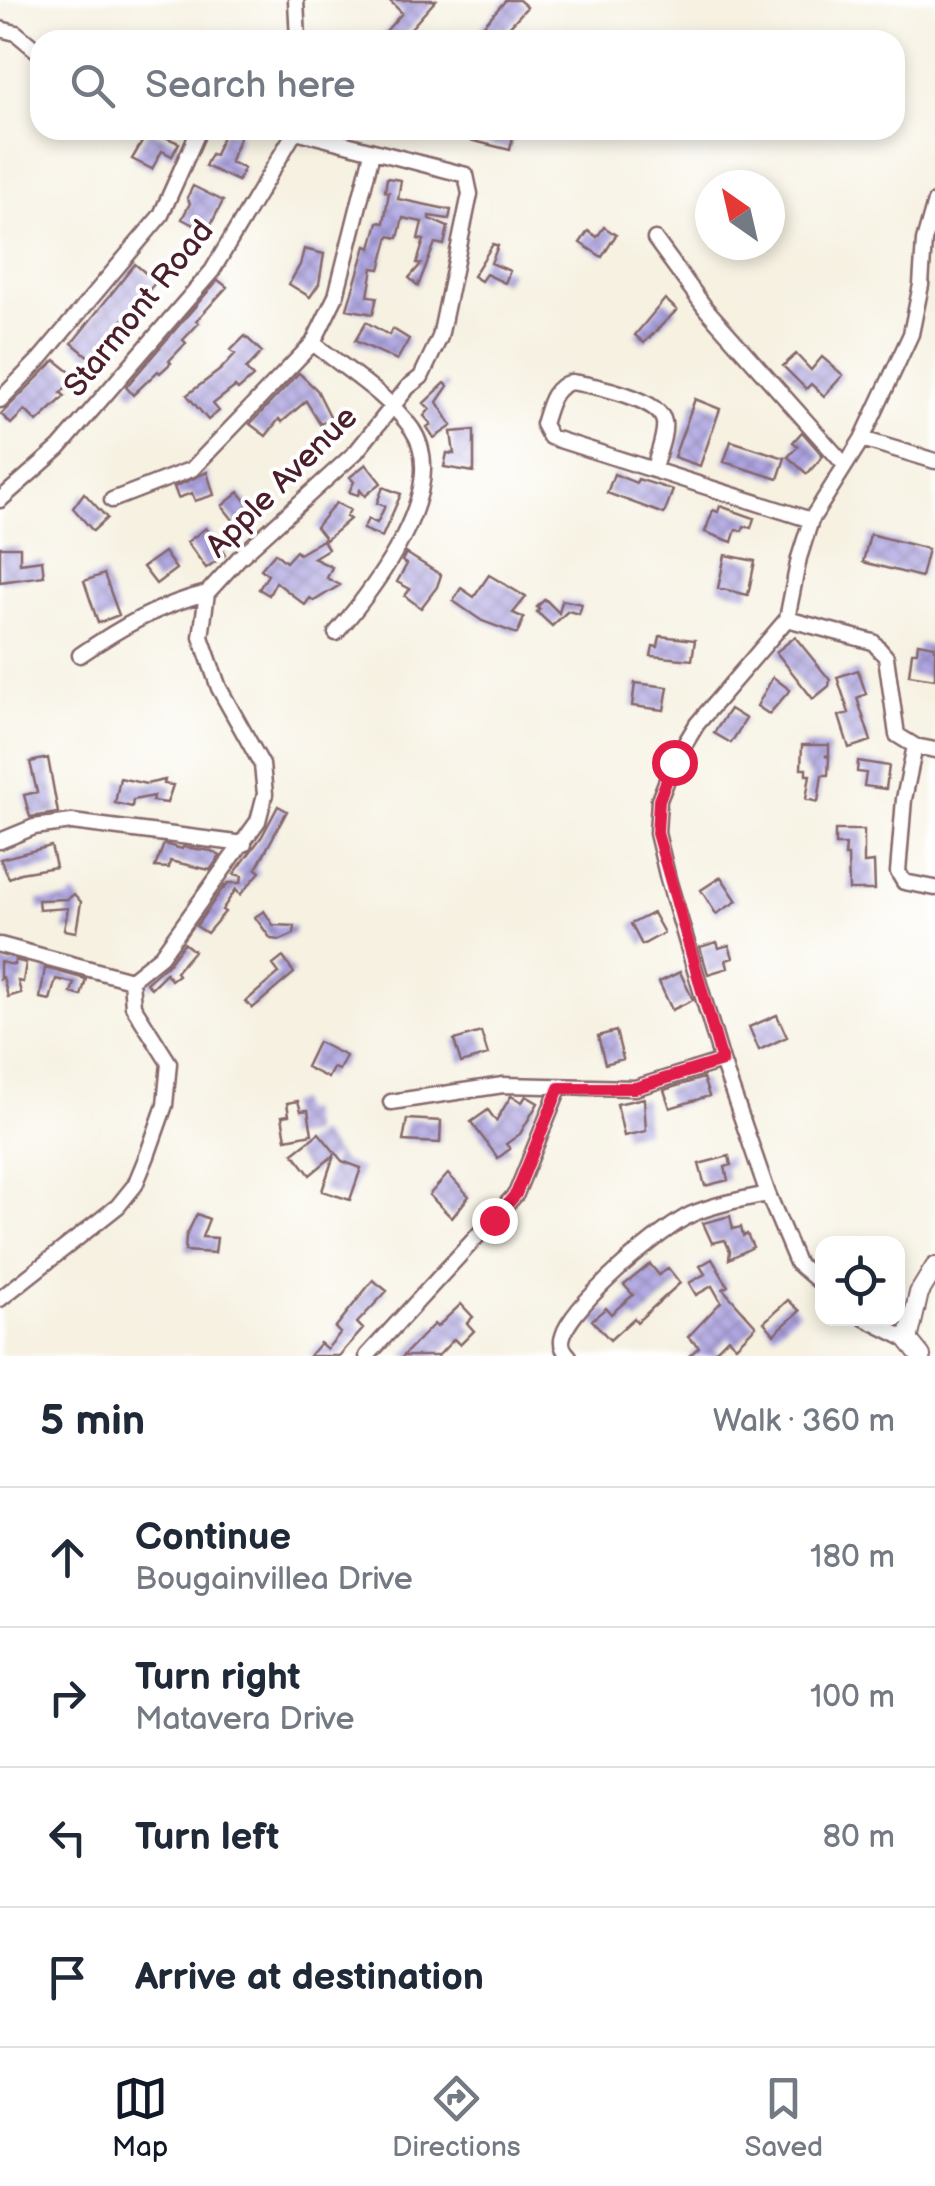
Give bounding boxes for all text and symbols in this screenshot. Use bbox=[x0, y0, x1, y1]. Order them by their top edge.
search box bbox=[30, 30, 905, 140]
icon: search bbox=[65, 58, 120, 113]
text: Search here bbox=[145, 63, 356, 108]
north arrow bbox=[695, 170, 785, 260]
street label: Starmont Road bbox=[56, 213, 222, 405]
street label: Apple Avenue bbox=[198, 398, 366, 566]
route start bbox=[652, 740, 698, 786]
route end bbox=[472, 1198, 518, 1244]
map controls bbox=[815, 1236, 905, 1326]
button: locate bbox=[815, 1236, 905, 1326]
text: 5 min bbox=[40, 1396, 145, 1447]
text: Walk · 360 m bbox=[713, 1402, 895, 1441]
text: Continue bbox=[135, 1515, 291, 1560]
icon: ahead bbox=[40, 1530, 95, 1585]
text: 180 m bbox=[810, 1538, 895, 1577]
text: Bougainvillea Drive bbox=[135, 1560, 413, 1599]
text: Turn right bbox=[135, 1655, 300, 1700]
icon: right bbox=[40, 1670, 95, 1725]
text: 100 m bbox=[810, 1678, 895, 1717]
text: Matavera Drive bbox=[135, 1700, 355, 1739]
icon: left bbox=[40, 1810, 95, 1865]
text: Turn left bbox=[135, 1815, 279, 1860]
text: 80 m bbox=[822, 1818, 895, 1857]
icon: arrive bbox=[40, 1950, 95, 2005]
text: Arrive at destination bbox=[135, 1955, 484, 2000]
tab: Map bbox=[112, 2071, 168, 2164]
tab: Directions bbox=[392, 2071, 521, 2164]
tab: Saved bbox=[745, 2071, 823, 2164]

